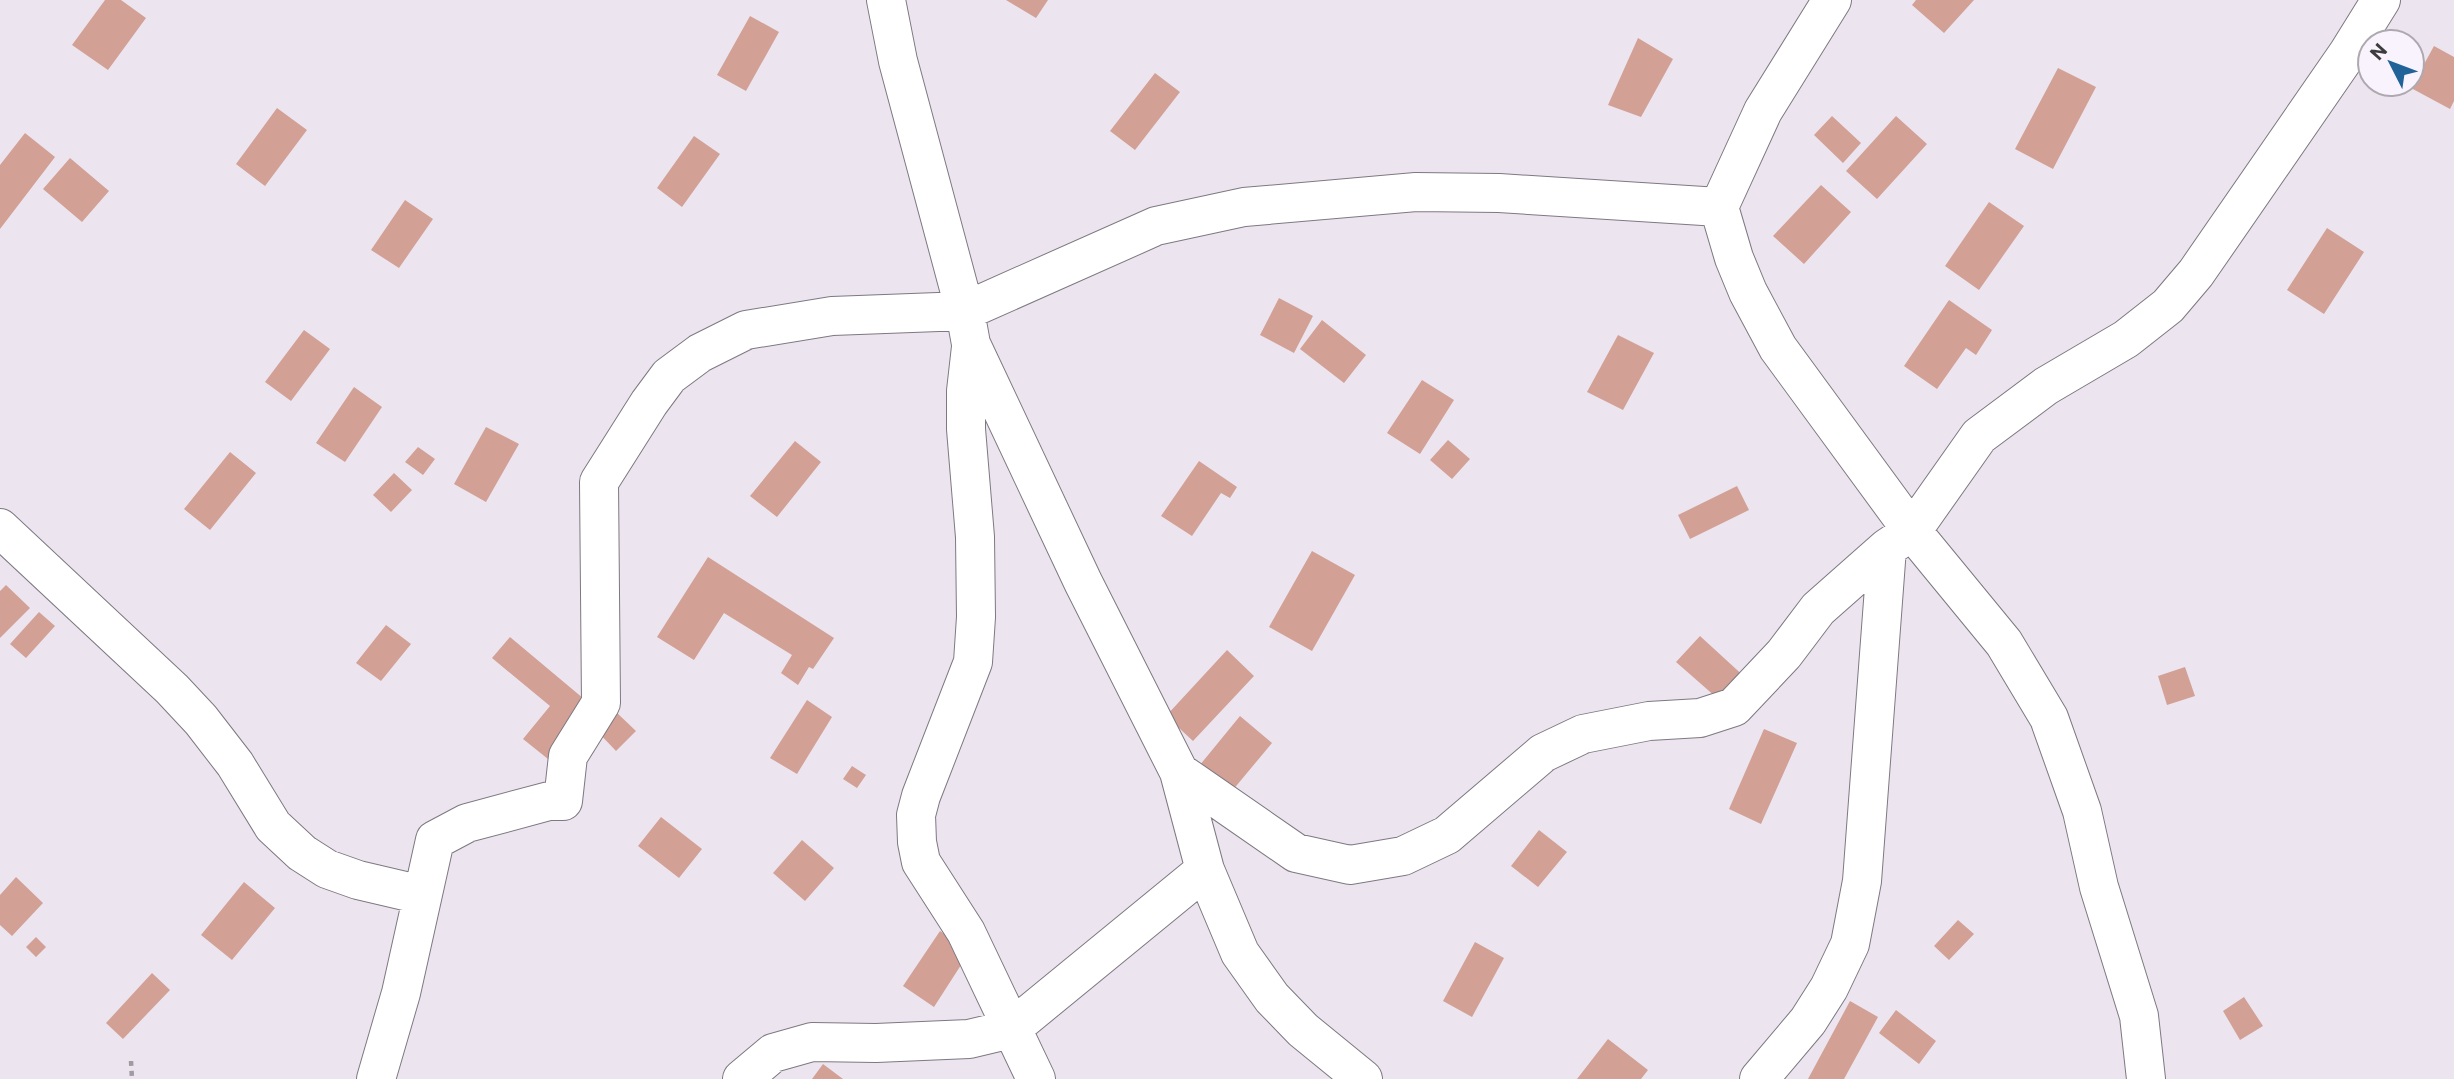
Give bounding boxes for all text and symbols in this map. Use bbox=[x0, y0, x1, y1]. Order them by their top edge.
north arrow bbox=[2356, 28, 2426, 98]
text: N bbox=[2365, 38, 2391, 64]

